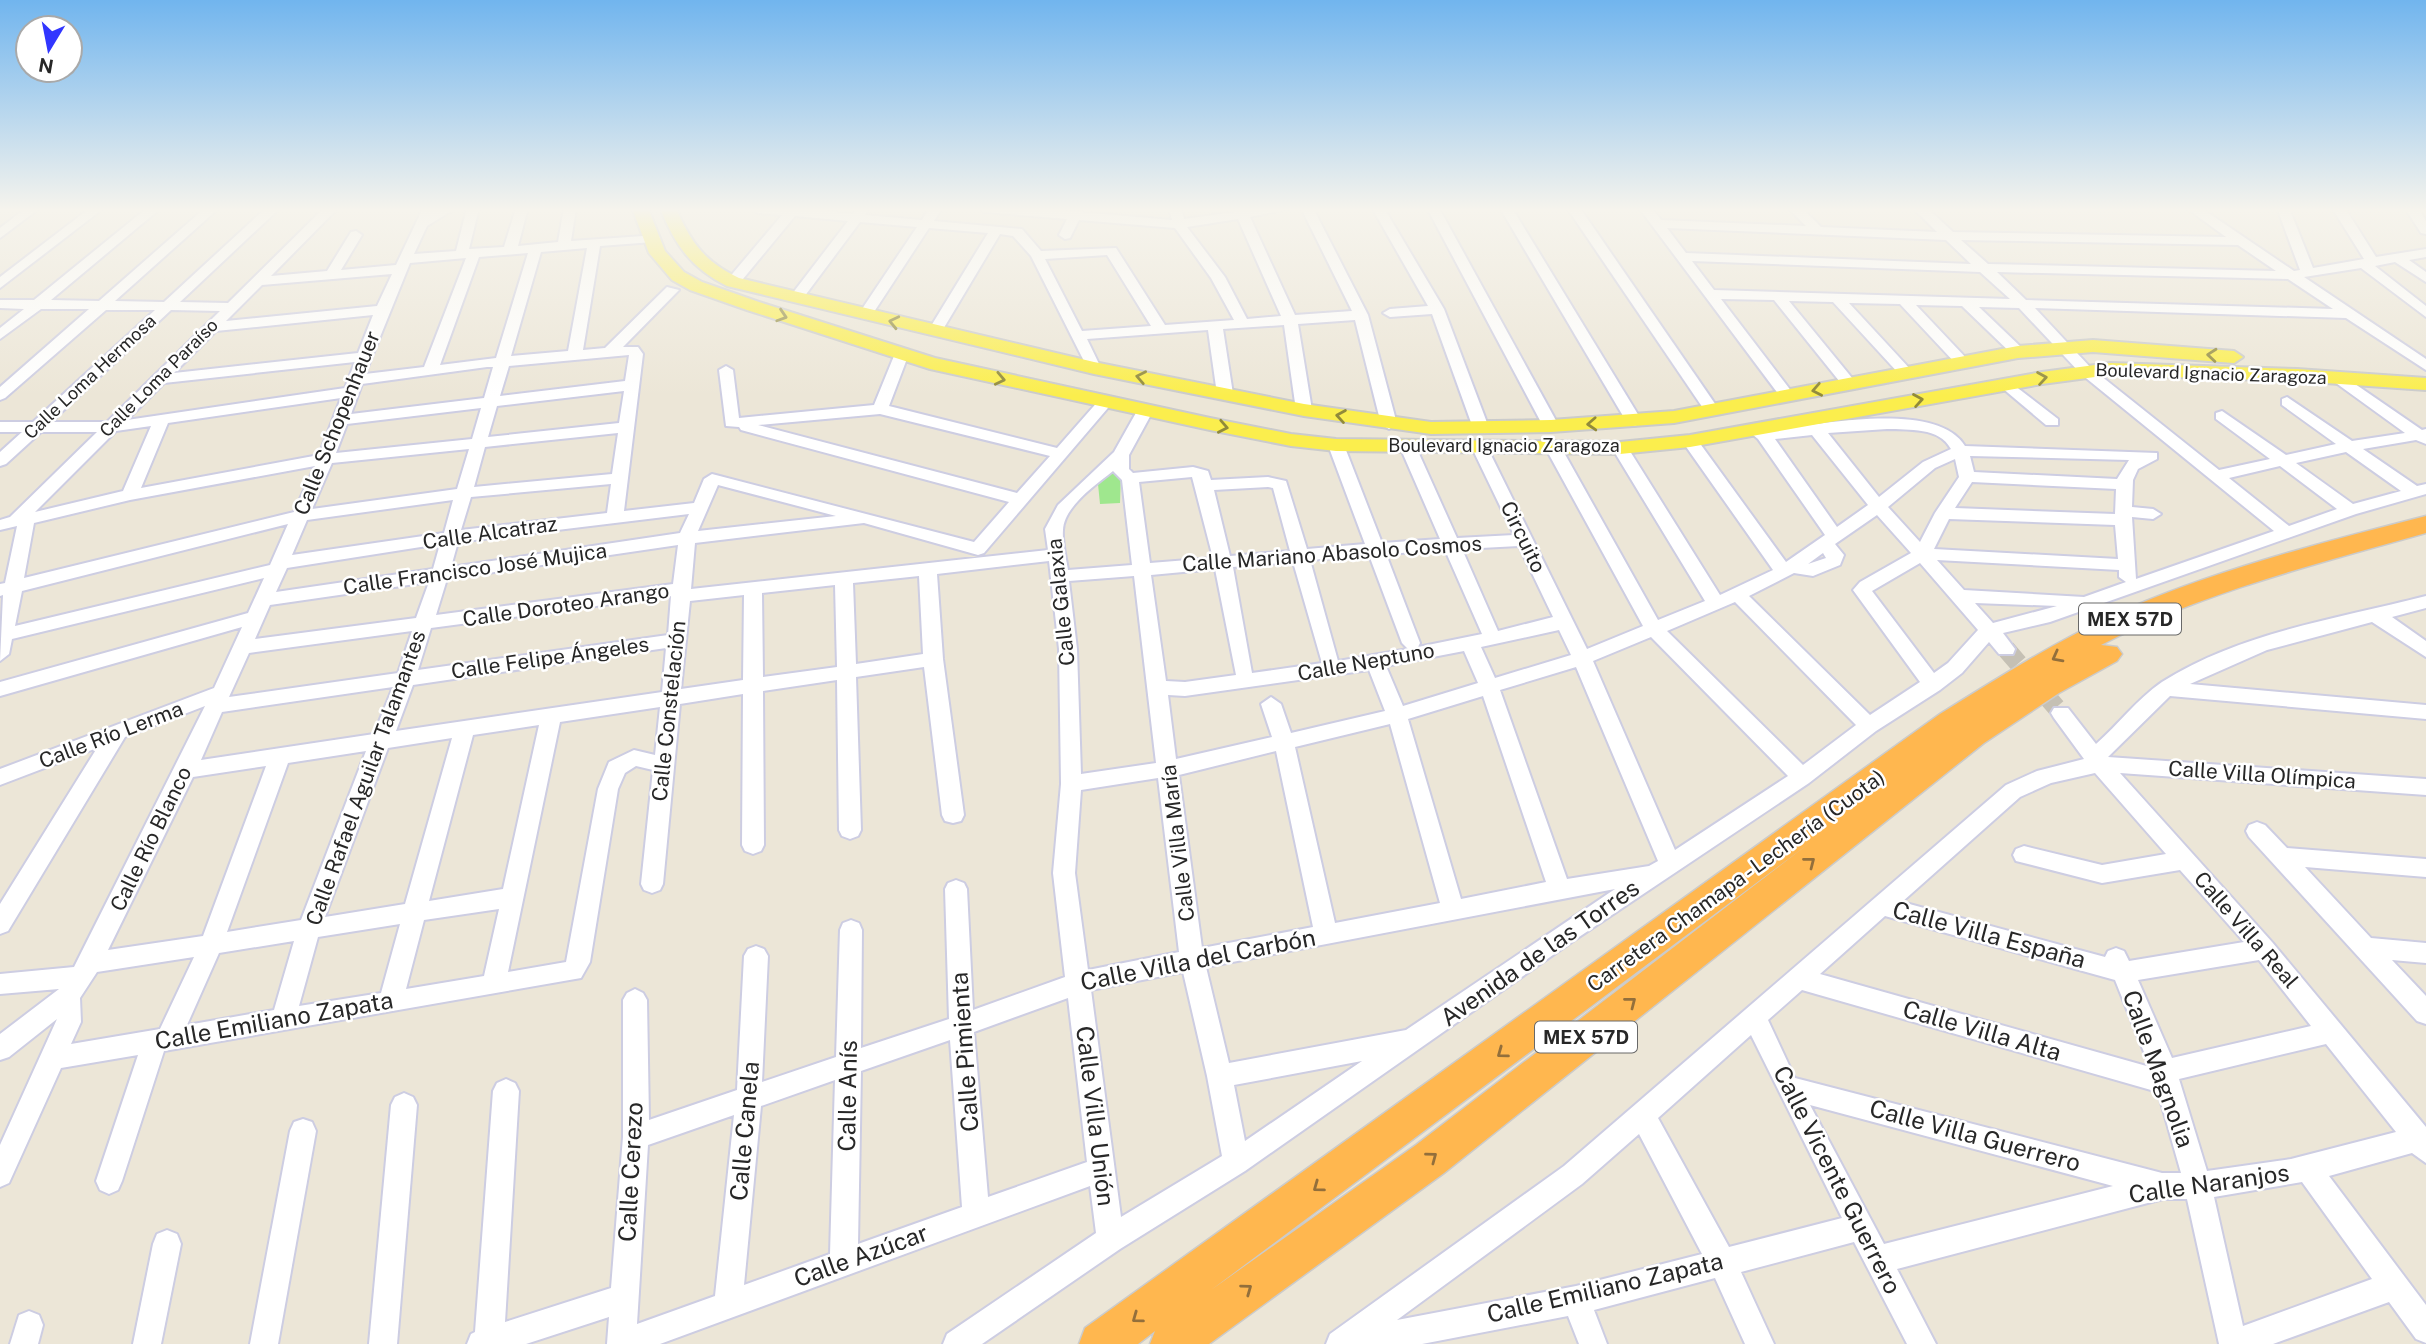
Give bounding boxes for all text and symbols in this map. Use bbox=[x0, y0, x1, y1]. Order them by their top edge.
north arrow bbox=[14, 14, 84, 84]
text: N bbox=[37, 54, 55, 78]
one-way arrow bbox=[775, 308, 787, 322]
street label: Calle Loma Hermosa bbox=[19, 310, 160, 443]
street label: Calle Loma Paraíso bbox=[95, 314, 222, 441]
one-way arrow bbox=[888, 315, 900, 330]
street label: Calle Schopenhauer bbox=[288, 327, 385, 519]
one-way arrow bbox=[2206, 348, 2217, 363]
street label: Boulevard Ignacio Zaragoza bbox=[2095, 359, 2327, 388]
one-way arrow bbox=[994, 370, 1006, 385]
one-way arrow bbox=[1135, 371, 1147, 386]
one-way arrow bbox=[2036, 371, 2047, 386]
one-way arrow bbox=[1811, 382, 1823, 397]
one-way arrow bbox=[1912, 393, 1924, 408]
one-way arrow bbox=[1335, 409, 1347, 424]
one-way arrow bbox=[1587, 416, 1598, 431]
one-way arrow bbox=[1217, 418, 1229, 433]
street label: Boulevard Ignacio Zaragoza bbox=[1388, 435, 1620, 456]
street label: Circuito bbox=[1495, 497, 1551, 577]
street label: Calle Alcatraz bbox=[421, 511, 559, 554]
street label: Calle Mariano Abasolo Cosmos bbox=[1181, 531, 1483, 576]
street label: Calle Galaxia bbox=[1041, 537, 1080, 667]
street label: Calle Francisco José Mujica bbox=[342, 538, 608, 599]
street label: Calle Doroteo Arango bbox=[461, 578, 671, 631]
road number: MEX 57D bbox=[2079, 604, 2181, 634]
street label: Calle Constelación bbox=[647, 619, 690, 803]
street label: Calle Rafael Aguilar Talamantes bbox=[300, 627, 431, 929]
street label: Calle Felipe Ángeles bbox=[449, 631, 651, 684]
street label: Calle Neptuno bbox=[1295, 637, 1436, 686]
one-way arrow bbox=[2052, 649, 2064, 662]
street label: Calle Río Lerma bbox=[35, 696, 186, 773]
street label: Calle Villa Olímpica bbox=[2167, 755, 2357, 794]
street label: Calle Río Blanco bbox=[105, 762, 196, 915]
street label: Calle Villa María bbox=[1155, 763, 1200, 923]
street label: Carretera Chamapa - Lechería (Cuota) bbox=[1582, 764, 1889, 997]
one-way arrow bbox=[1802, 858, 1815, 871]
street label: Calle Villa Real bbox=[2189, 866, 2304, 993]
street label: Avenida de las Torres bbox=[1435, 873, 1644, 1031]
street label: Calle Villa España bbox=[1890, 895, 2089, 973]
street label: Calle Villa del Carbón bbox=[1078, 922, 1318, 996]
street label: Calle Pimienta bbox=[944, 971, 984, 1133]
street label: Calle Emiliano Zapata bbox=[152, 985, 395, 1055]
street label: Calle Magnolia bbox=[2117, 986, 2200, 1151]
street label: Calle Villa Alta bbox=[1900, 994, 2065, 1066]
one-way arrow bbox=[1623, 997, 1635, 1010]
road number: MEX 57D bbox=[1535, 1021, 1637, 1052]
street label: Calle Villa Unión bbox=[1071, 1024, 1121, 1208]
street label: Calle Anís bbox=[832, 1040, 862, 1152]
one-way arrow bbox=[1497, 1045, 1510, 1057]
street label: Calle Canela bbox=[724, 1060, 764, 1202]
street label: Calle Vicente Guerrero bbox=[1768, 1061, 1908, 1298]
street label: Calle Villa Guerrero bbox=[1867, 1093, 2084, 1177]
street label: Calle Cerezo bbox=[612, 1101, 648, 1243]
one-way arrow bbox=[1424, 1152, 1436, 1165]
street label: Calle Naranjos bbox=[2127, 1158, 2291, 1208]
one-way arrow bbox=[1313, 1179, 1326, 1191]
street label: Calle Azúcar bbox=[790, 1218, 931, 1292]
street label: Calle Emiliano Zapata bbox=[1484, 1246, 1726, 1328]
one-way arrow bbox=[1239, 1285, 1252, 1298]
one-way arrow bbox=[1133, 1309, 1145, 1322]

